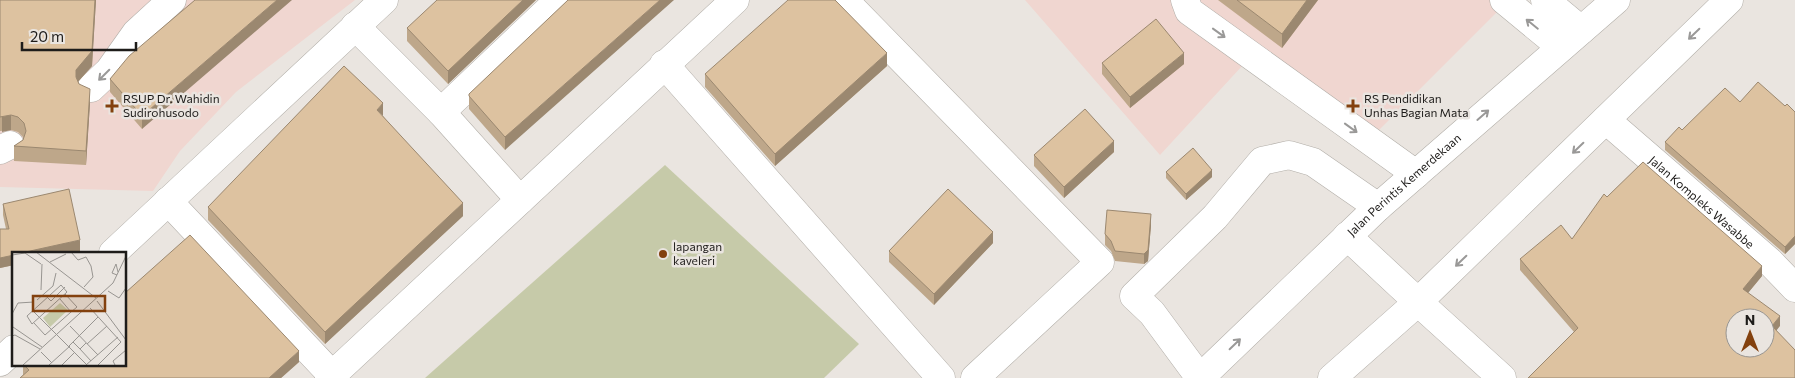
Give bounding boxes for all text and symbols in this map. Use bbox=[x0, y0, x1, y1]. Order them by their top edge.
one-way arrow bbox=[1526, 18, 1539, 29]
scale bar bbox=[22, 20, 136, 52]
text: 20 m bbox=[30, 27, 64, 45]
one-way arrow bbox=[1212, 27, 1225, 38]
one-way arrow bbox=[1688, 28, 1700, 40]
one-way arrow bbox=[98, 69, 110, 81]
place label: RSUP Dr. Wahidin Sudirohusodo bbox=[123, 91, 220, 119]
place label: RS Pendidikan Unhas Bagian Mata bbox=[1364, 91, 1468, 119]
marker: RSUP Dr. Wahidin Sudirohusodo bbox=[105, 99, 119, 113]
marker: RS Pendidikan Unhas Bagian Mata bbox=[1346, 99, 1360, 113]
one-way arrow bbox=[1476, 110, 1489, 121]
one-way arrow bbox=[1344, 123, 1358, 133]
street label: Jalan Perintis Kemerdekaan bbox=[1344, 130, 1463, 239]
one-way arrow bbox=[1571, 142, 1584, 154]
street label: Jalan Kompleks Wasabbe bbox=[1646, 152, 1757, 251]
place label: lapangan kaveleri bbox=[673, 239, 722, 267]
marker: lapangan kaveleri bbox=[657, 248, 669, 260]
inset map bbox=[12, 252, 126, 366]
one-way arrow bbox=[1454, 255, 1467, 267]
north arrow bbox=[1725, 308, 1775, 358]
text: N bbox=[1745, 311, 1755, 328]
one-way arrow bbox=[1229, 338, 1241, 350]

